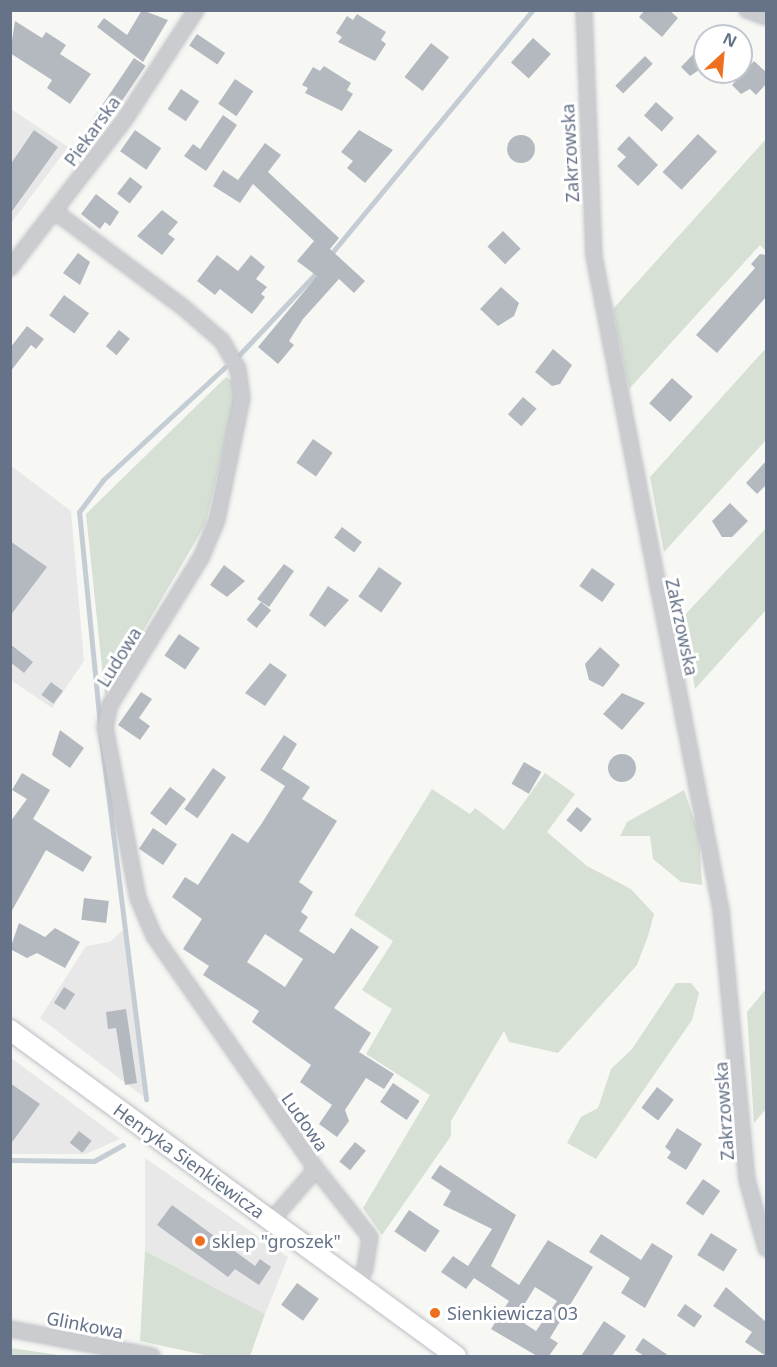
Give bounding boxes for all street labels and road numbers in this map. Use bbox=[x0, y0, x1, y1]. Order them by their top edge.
street label: Piekarska bbox=[59, 92, 125, 170]
street label: Zakrzowska bbox=[557, 103, 583, 203]
street label: Zakrzowska bbox=[661, 576, 703, 678]
street label: Ludowa bbox=[92, 623, 146, 691]
street label: Zakrzowska bbox=[710, 1061, 738, 1161]
street label: Ludowa bbox=[277, 1089, 333, 1155]
street label: Henryka Sienkiewicza bbox=[109, 1099, 269, 1223]
street label: Glinkowa bbox=[45, 1307, 125, 1343]

